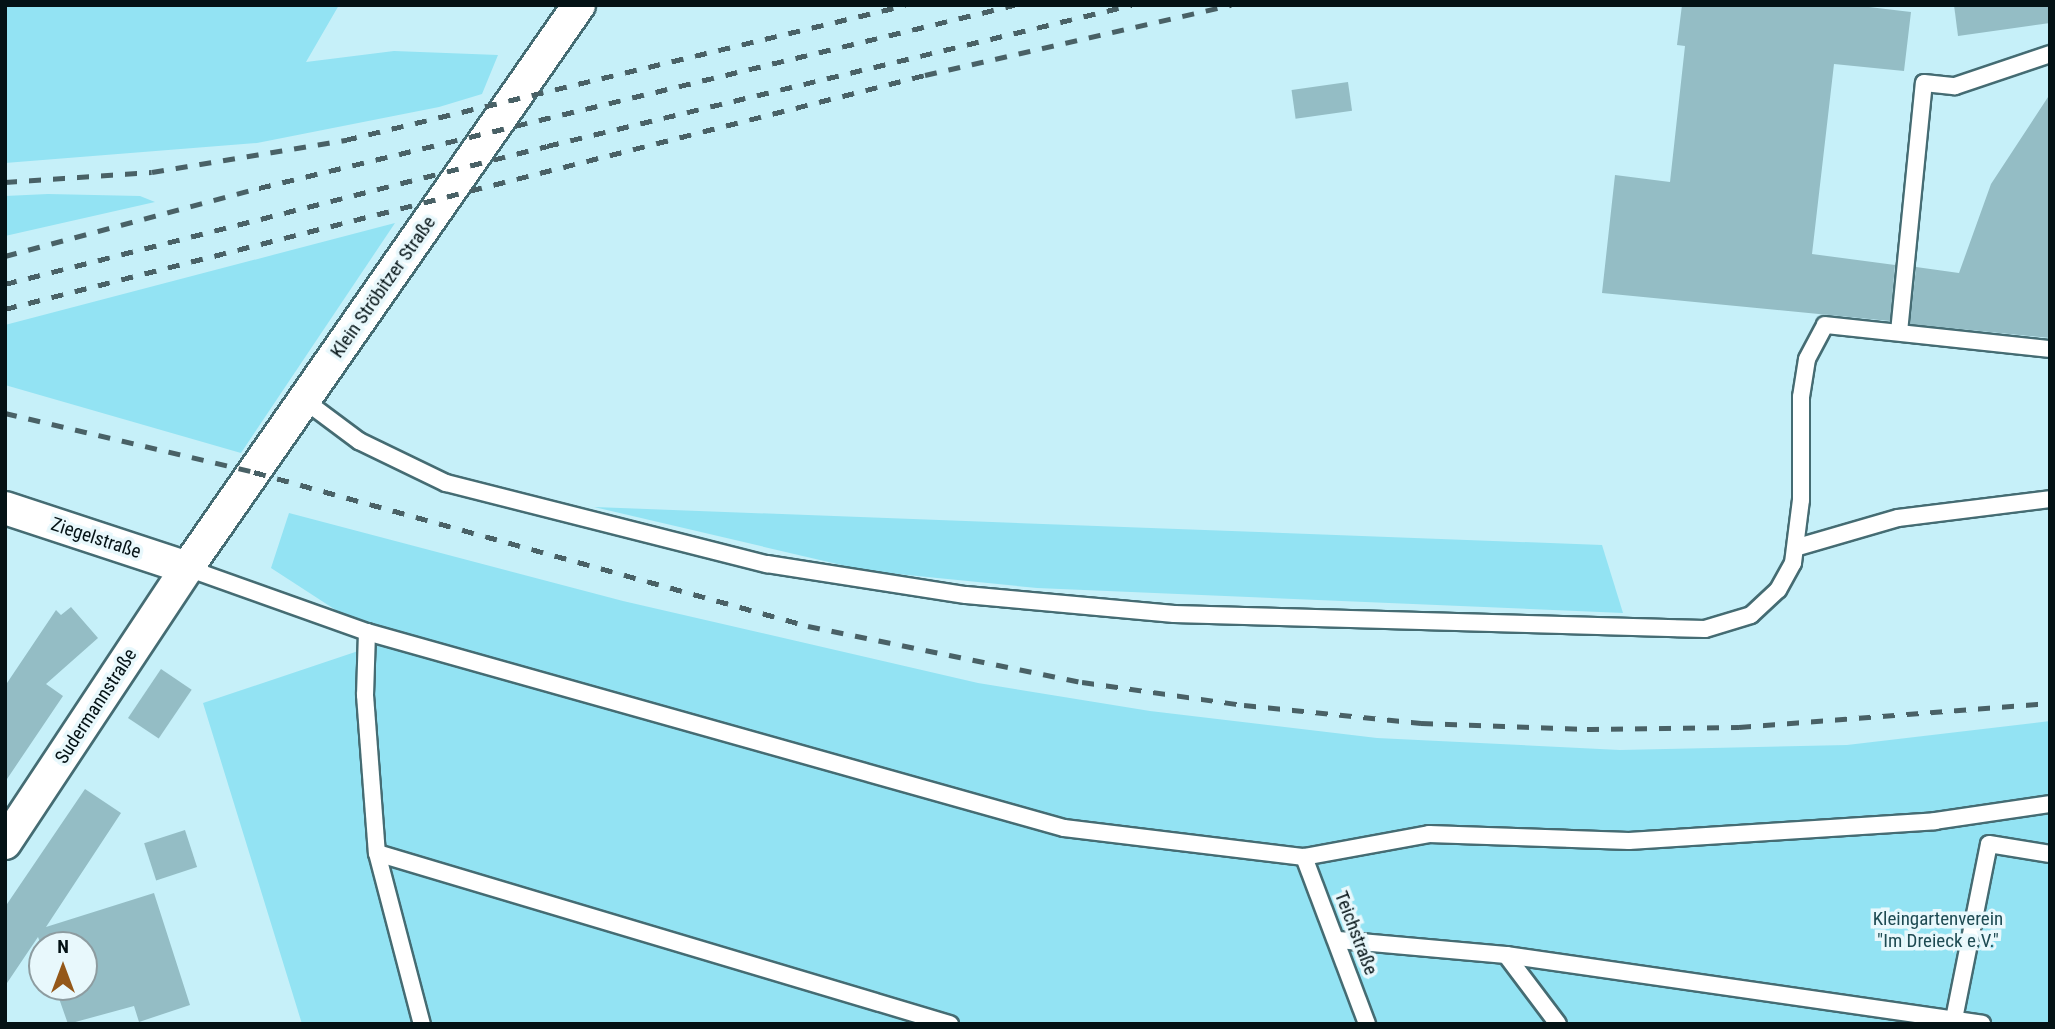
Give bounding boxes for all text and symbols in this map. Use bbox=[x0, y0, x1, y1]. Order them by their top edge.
street label: Klein Ströbitzer Straße bbox=[326, 212, 440, 362]
street label: Ziegelstraße bbox=[48, 513, 144, 563]
street label: Sudermannstraße bbox=[50, 644, 142, 768]
street label: Teichstraße bbox=[1330, 888, 1382, 978]
park label: Kleingartenverein "Im Dreieck e.V." bbox=[1873, 908, 2003, 952]
north arrow bbox=[28, 931, 98, 1001]
text: N bbox=[57, 935, 69, 958]

